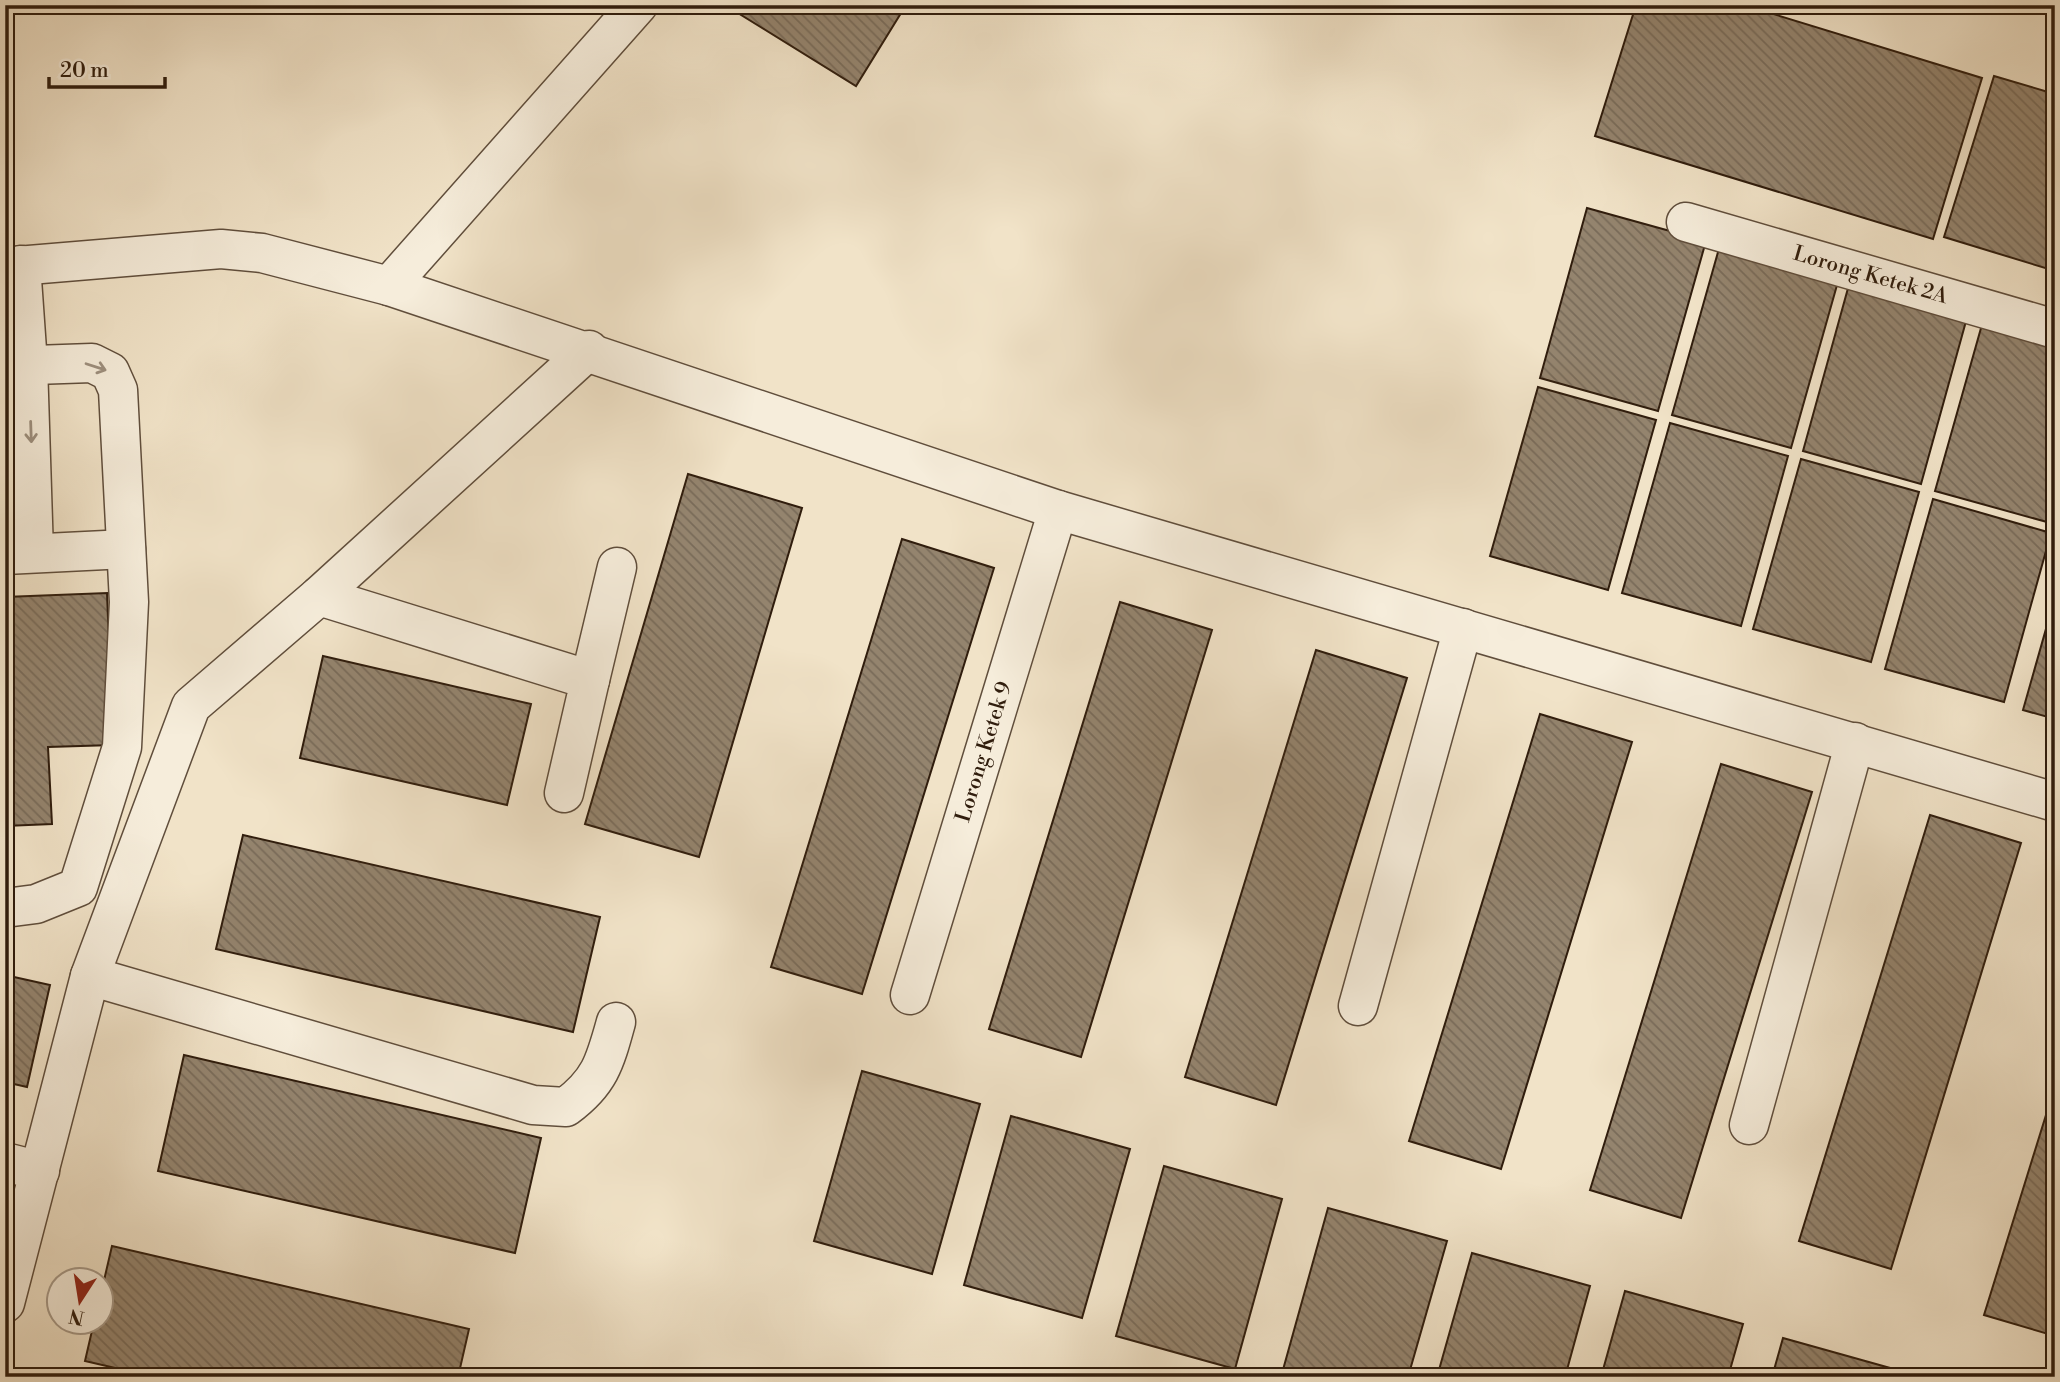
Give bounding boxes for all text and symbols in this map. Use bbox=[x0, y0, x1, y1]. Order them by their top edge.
scale bar bbox=[49, 46, 164, 90]
text: 20 m bbox=[60, 58, 109, 84]
street label: Lorong Ketek 2A bbox=[1790, 241, 1951, 310]
one-way arrow bbox=[84, 361, 106, 374]
one-way arrow bbox=[24, 421, 37, 444]
street label: Lorong Ketek 9 bbox=[950, 679, 1018, 826]
north arrow bbox=[46, 1266, 116, 1336]
text: N bbox=[67, 1303, 87, 1330]

